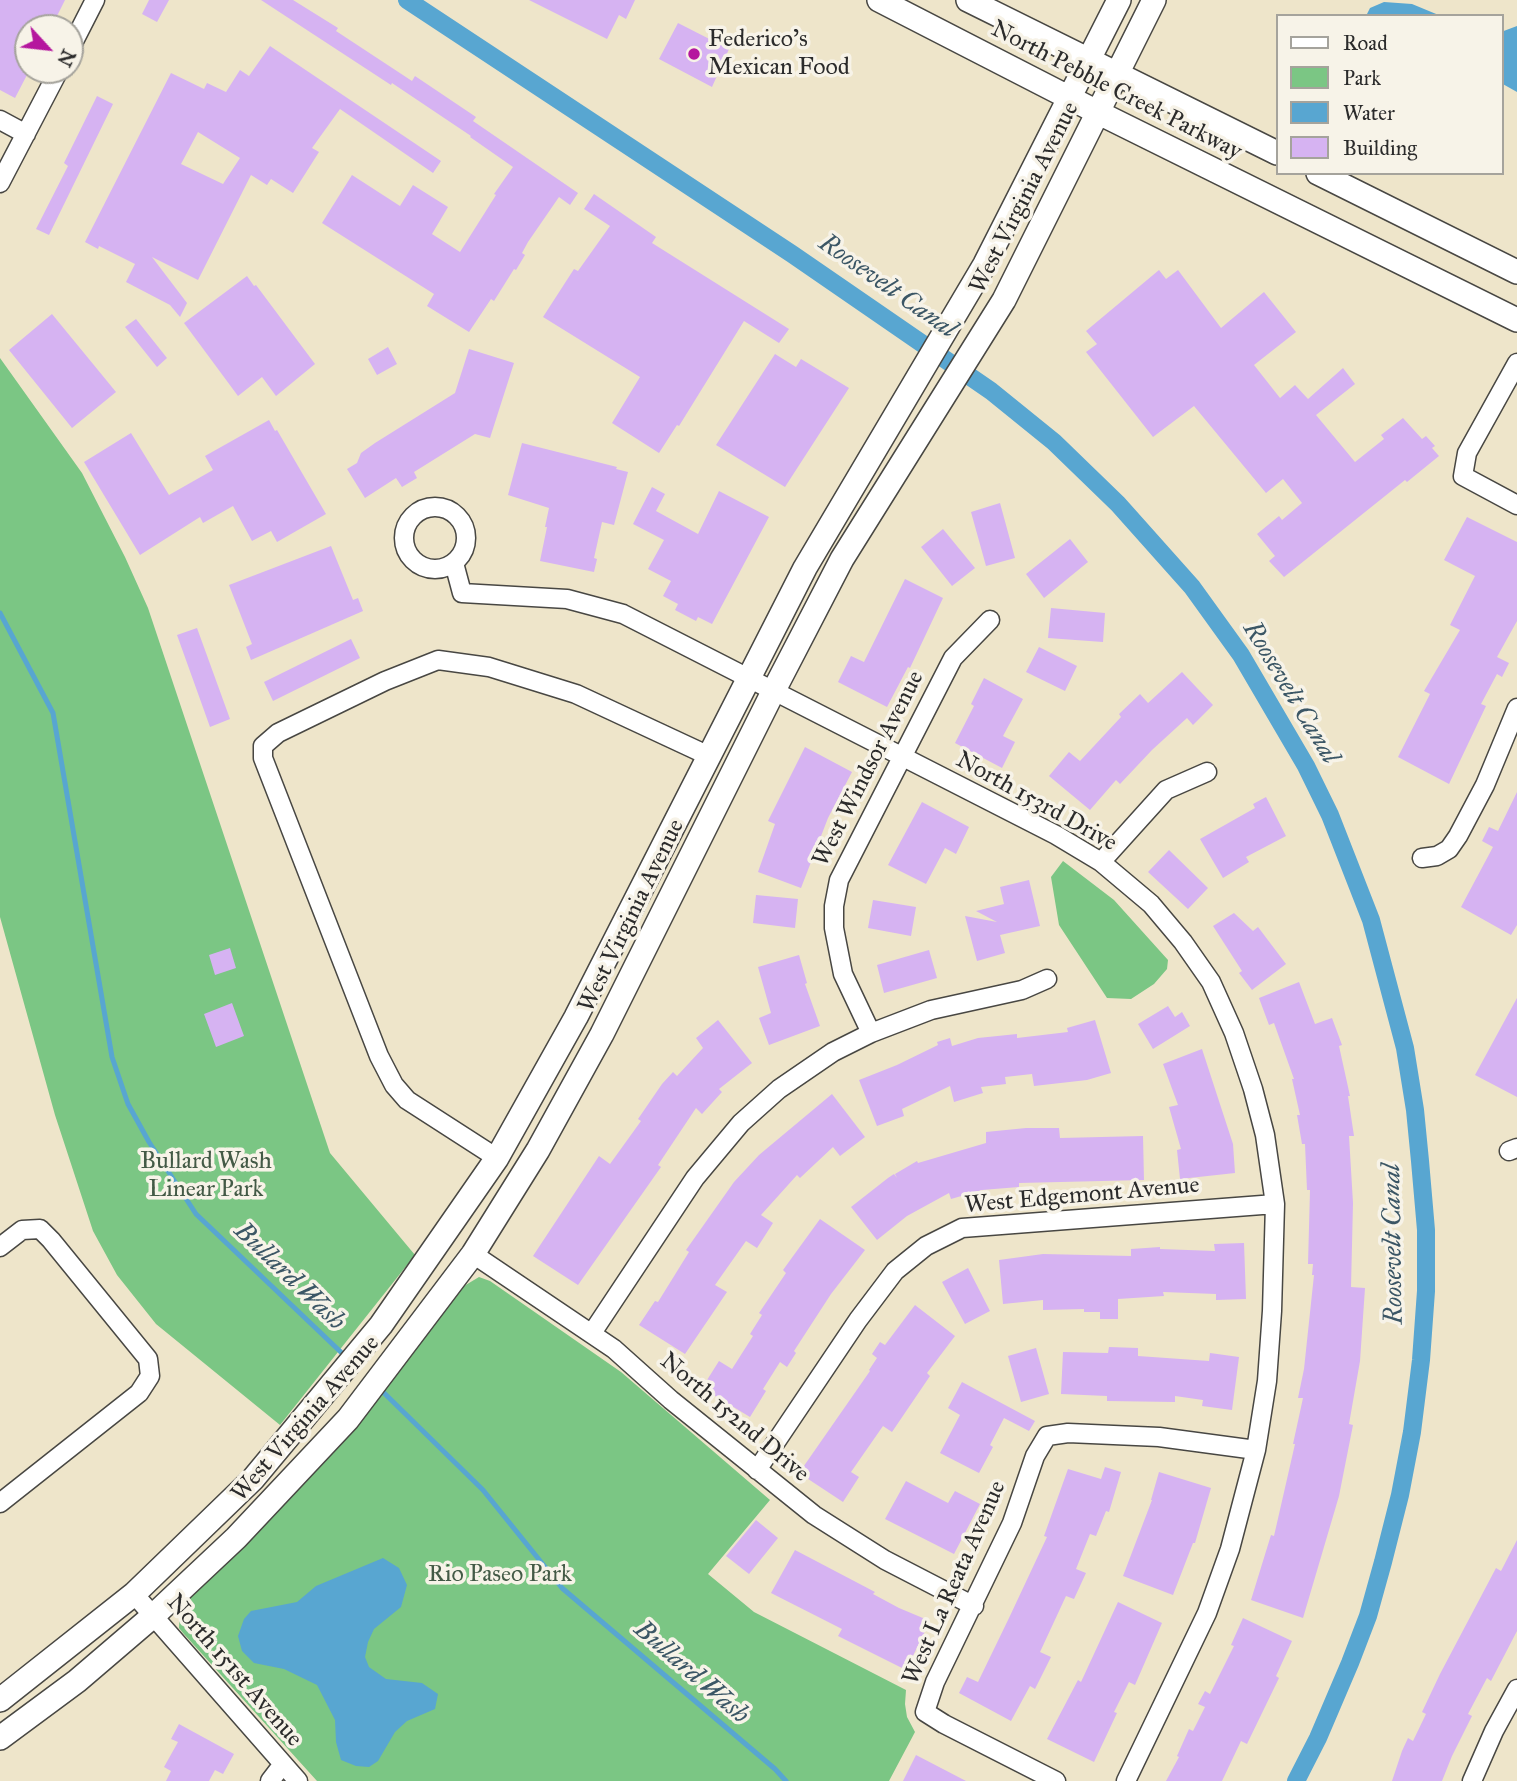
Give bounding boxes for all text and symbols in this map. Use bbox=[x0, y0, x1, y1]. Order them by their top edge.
north arrow bbox=[14, 14, 84, 84]
legend bbox=[1276, 14, 1503, 175]
street label: North Pebble Creek Parkway bbox=[986, 15, 1246, 167]
place label: Federico's Mexican Food bbox=[708, 26, 850, 82]
text: Road bbox=[1343, 30, 1388, 56]
text: N bbox=[52, 45, 80, 70]
marker: Federico's Mexican Food bbox=[686, 46, 702, 62]
text: Park bbox=[1343, 65, 1381, 91]
street label: West Virginia Avenue bbox=[964, 97, 1086, 299]
text: Water bbox=[1343, 100, 1395, 126]
text: Building bbox=[1343, 135, 1417, 161]
water label: Roosevelt Canal bbox=[812, 228, 962, 346]
water label: Roosevelt Canal bbox=[1235, 616, 1345, 770]
street label: West Windsor Avenue bbox=[807, 666, 931, 872]
street label: North 153rd Drive bbox=[950, 746, 1122, 858]
street label: West Virginia Avenue bbox=[573, 815, 691, 1017]
park label: Bullard Wash Linear Park bbox=[140, 1148, 272, 1204]
water label: Roosevelt Canal bbox=[1377, 1163, 1411, 1325]
street label: West Edgemont Avenue bbox=[963, 1171, 1201, 1221]
water label: Bullard Wash bbox=[227, 1216, 351, 1338]
street label: West Virginia Avenue bbox=[226, 1330, 386, 1508]
street label: North 152nd Drive bbox=[653, 1347, 815, 1489]
street label: West La Reata Avenue bbox=[897, 1477, 1013, 1689]
park label: Rio Paseo Park bbox=[428, 1561, 572, 1589]
street label: North 151st Avenue bbox=[160, 1589, 308, 1753]
water label: Bullard Wash bbox=[627, 1615, 755, 1731]

